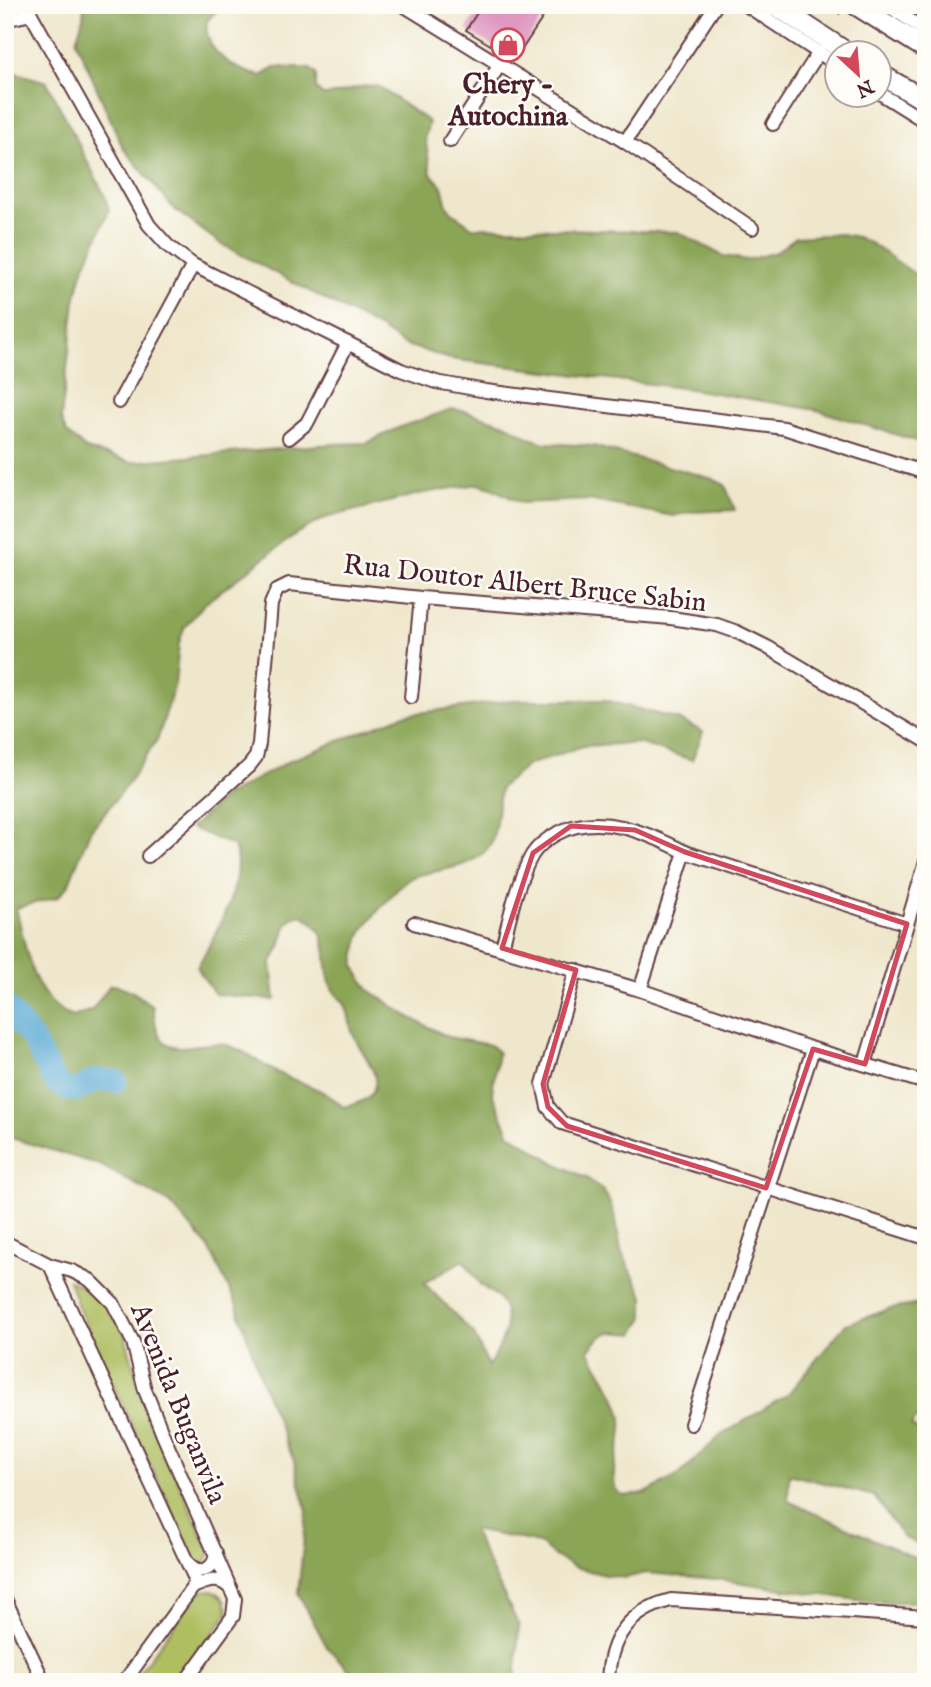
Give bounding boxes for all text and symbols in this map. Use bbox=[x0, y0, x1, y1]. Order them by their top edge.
shop icon: Chery - Autochina bbox=[489, 26, 527, 64]
north arrow bbox=[822, 38, 892, 108]
place label: Chery - Autochina bbox=[447, 68, 569, 135]
text: N bbox=[851, 73, 878, 102]
street label: Rua Doutor Albert Bruce Sabin bbox=[341, 548, 708, 621]
street label: Avenida Buganvila bbox=[121, 1297, 234, 1510]

